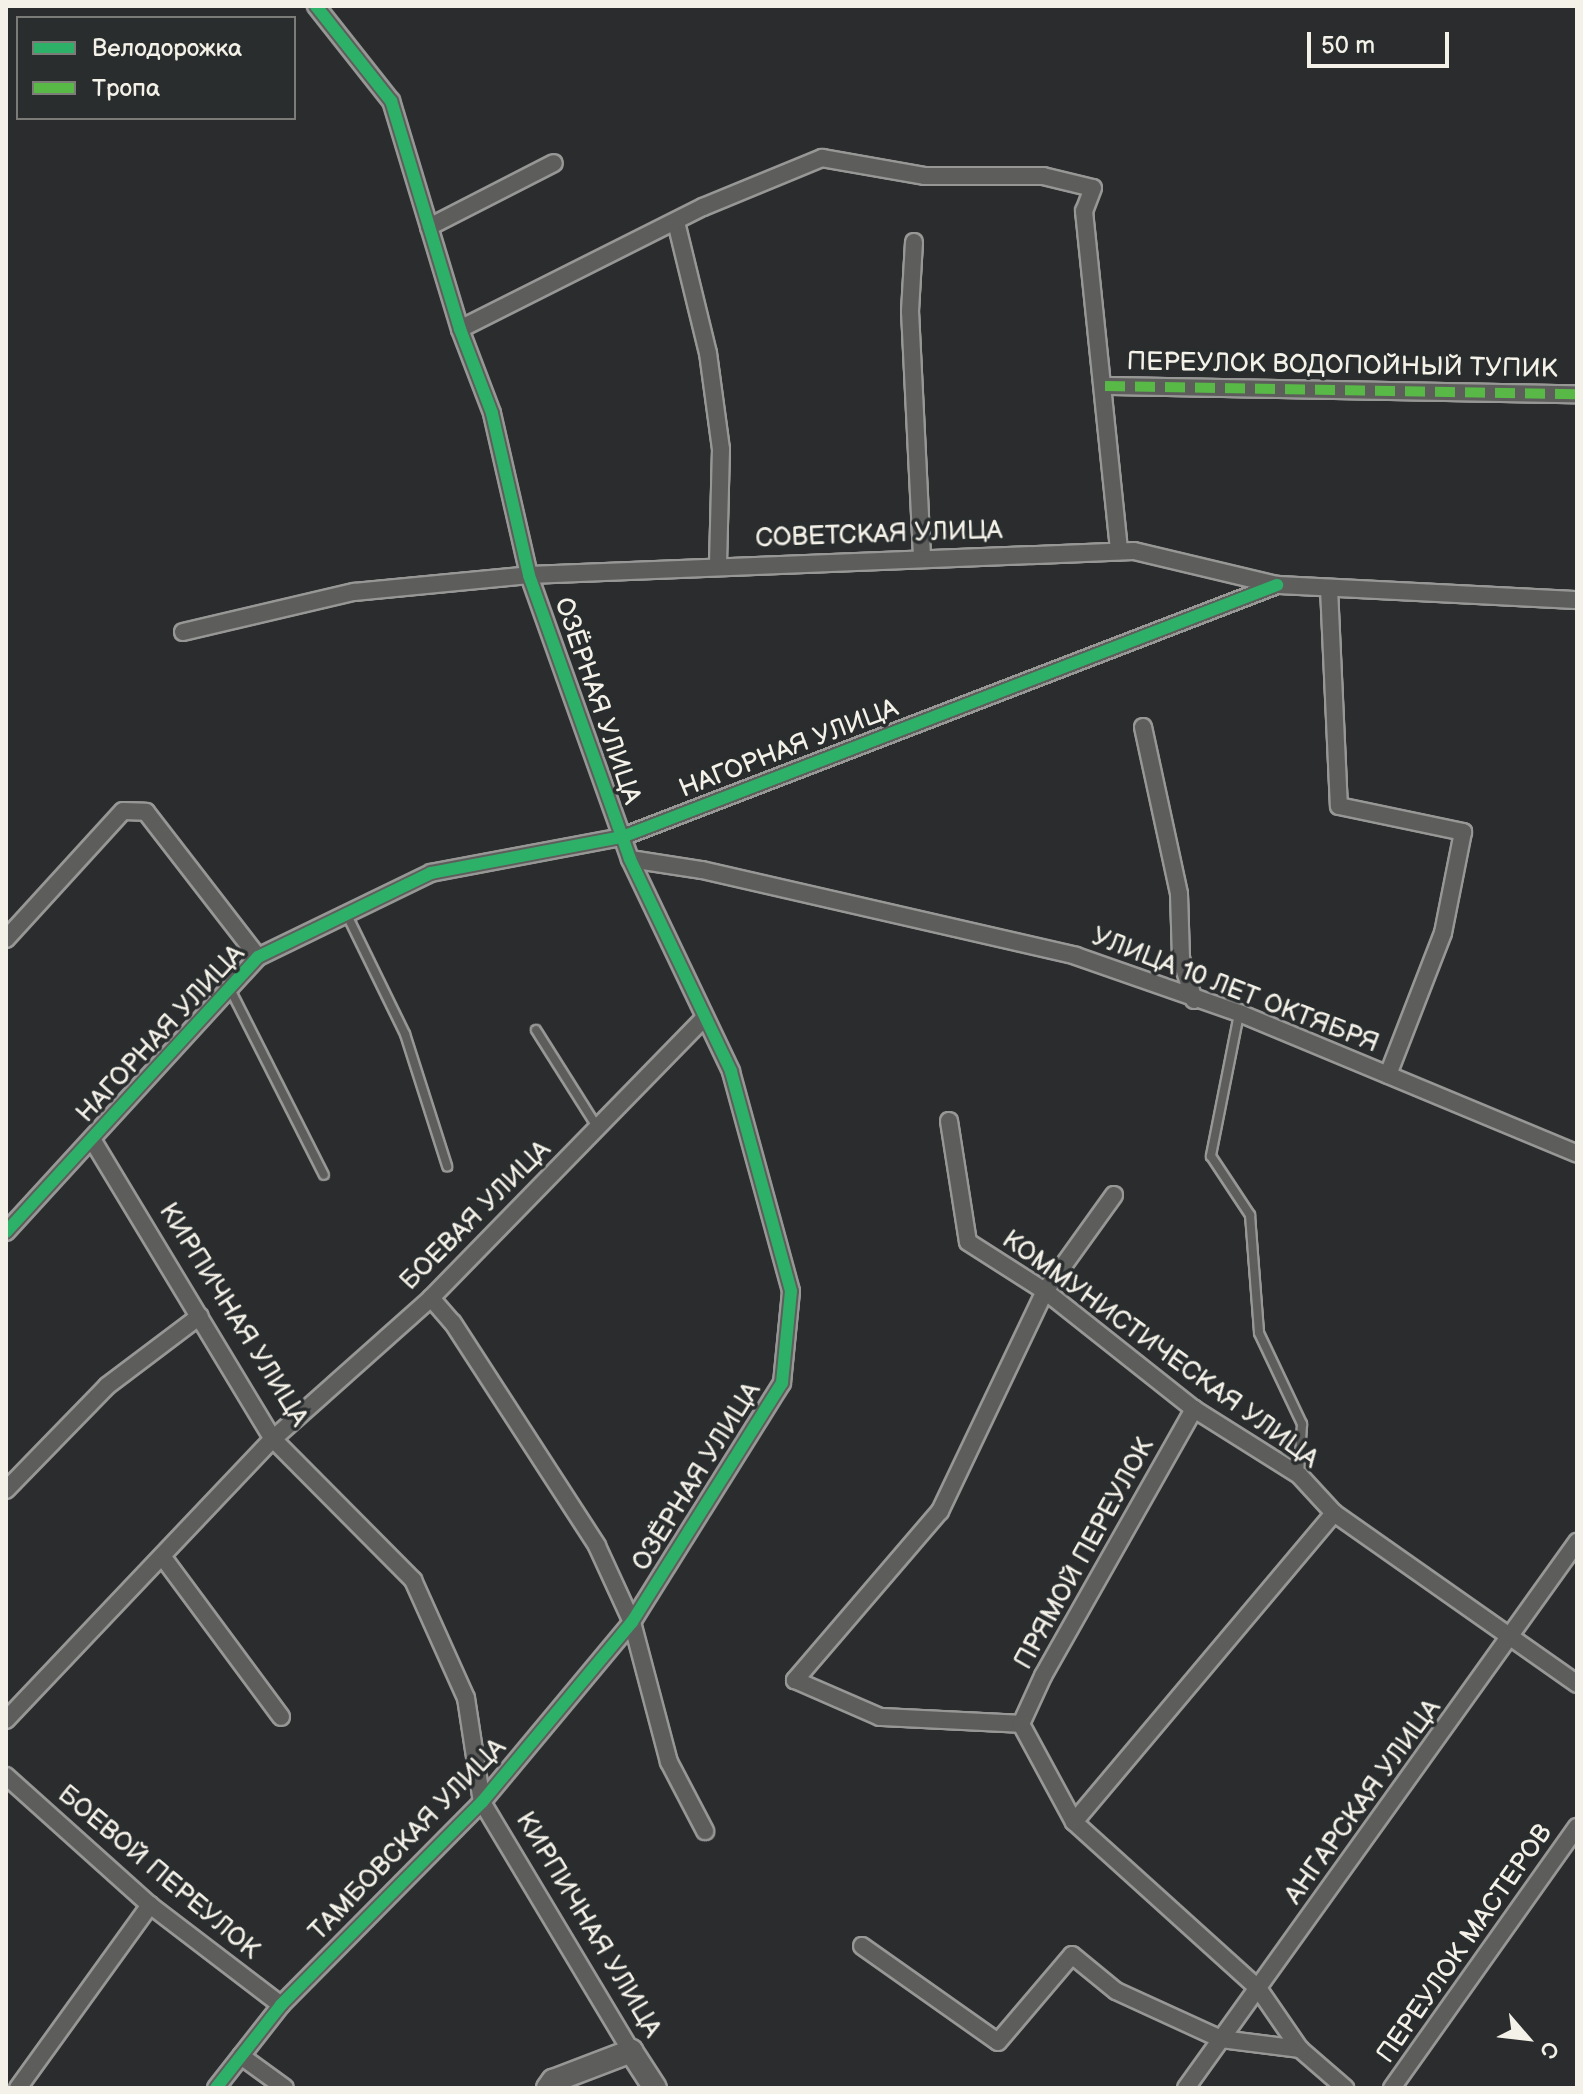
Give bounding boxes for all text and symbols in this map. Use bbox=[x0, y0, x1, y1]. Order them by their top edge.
legend bbox=[16, 16, 296, 120]
scale bar bbox=[1311, 16, 1453, 66]
text: 50 m bbox=[1321, 31, 1375, 60]
text: Велодорожка bbox=[92, 34, 242, 63]
text: Тропа bbox=[92, 74, 160, 103]
street label: ПЕРЕУЛОК ВОДОПОЙНЫЙ ТУПИК bbox=[1126, 347, 1558, 385]
street label: СОВЕТСКАЯ УЛИЦА bbox=[755, 515, 1003, 555]
street label: ОЗЁРНАЯ УЛИЦА bbox=[547, 594, 647, 808]
street label: НАГОРНАЯ УЛИЦА bbox=[675, 693, 903, 805]
street label: УЛИЦА 10 ЛЕТ ОКТЯБРЯ bbox=[1087, 922, 1383, 1060]
street label: НАГОРНАЯ УЛИЦА bbox=[71, 939, 251, 1129]
street label: БОЕВАЯ УЛИЦА bbox=[394, 1134, 558, 1298]
street label: КИРПИЧНАЯ УЛИЦА bbox=[152, 1198, 314, 1432]
street label: КОММУНИСТИЧЕСКАЯ УЛИЦА bbox=[996, 1225, 1324, 1475]
street label: ОЗЁРНАЯ УЛИЦА bbox=[626, 1377, 768, 1577]
street label: ПРЯМОЙ ПЕРЕУЛОК bbox=[1008, 1433, 1162, 1675]
street label: АНГАРСКАЯ УЛИЦА bbox=[1278, 1694, 1448, 1910]
street label: ТАМБОВСКАЯ УЛИЦА bbox=[303, 1732, 513, 1948]
street label: БОЕВОЙ ПЕРЕУЛОК bbox=[51, 1780, 265, 1966]
street label: КИРПИЧНАЯ УЛИЦА bbox=[508, 1807, 668, 2043]
street label: ПЕРЕУЛОК МАСТЕРОВ bbox=[1371, 1819, 1559, 2069]
north arrow bbox=[1487, 1998, 1567, 2078]

